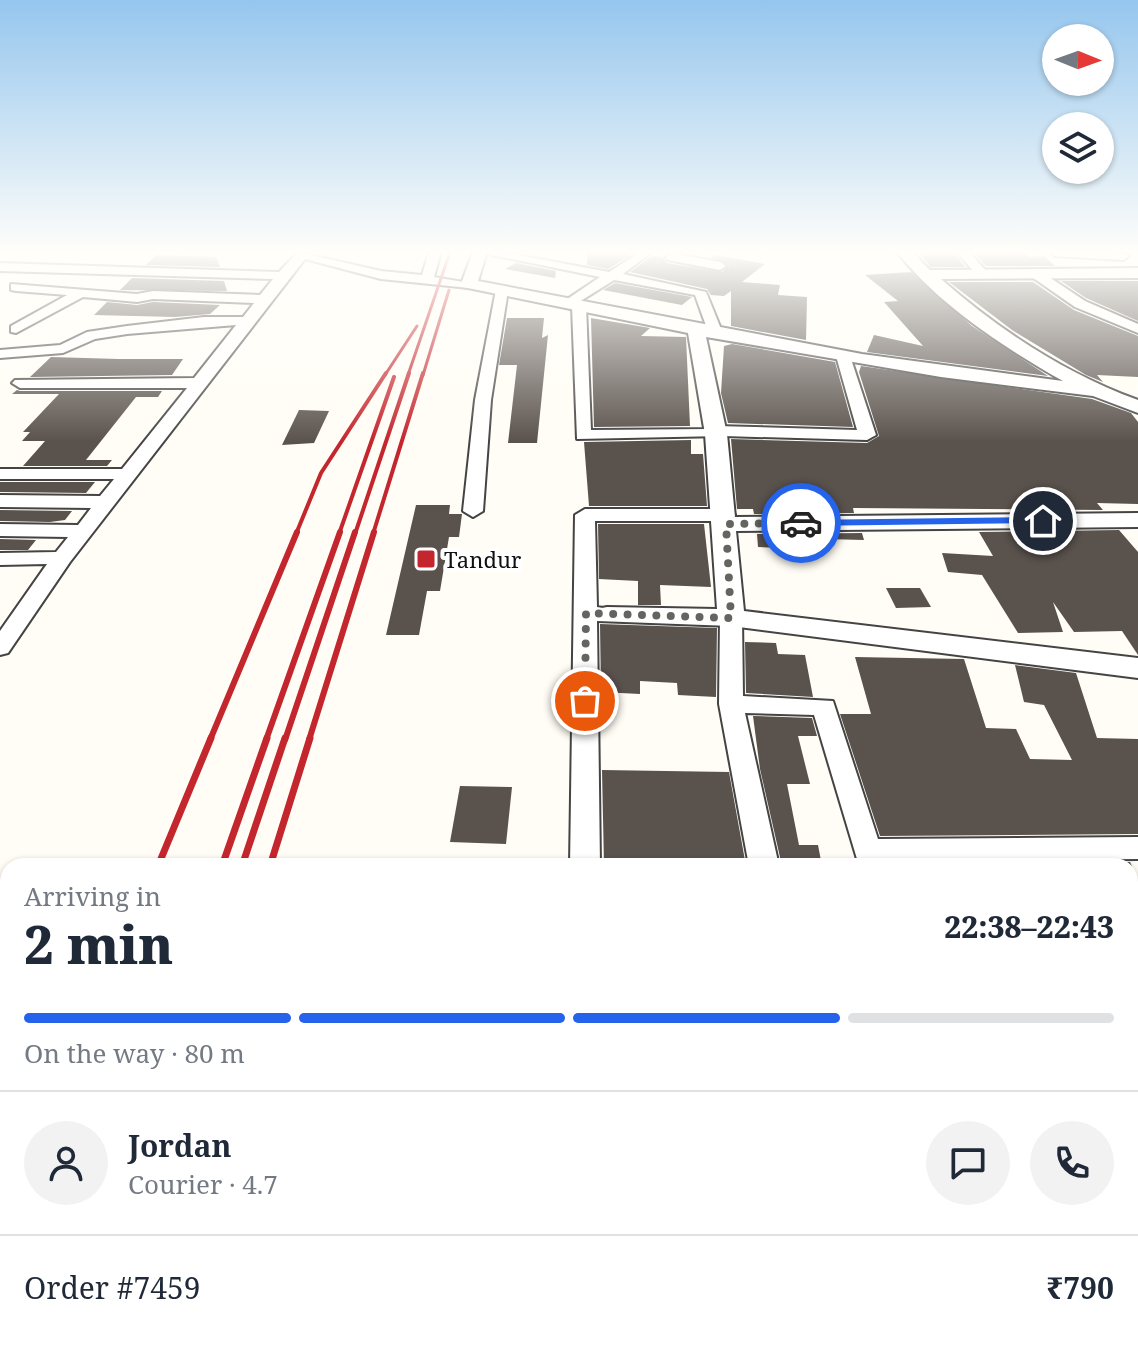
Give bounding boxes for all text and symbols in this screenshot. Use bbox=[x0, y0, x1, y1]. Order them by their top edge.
north arrow bbox=[1042, 24, 1114, 96]
map controls bbox=[1042, 24, 1114, 184]
button: layers bbox=[1042, 112, 1114, 184]
courier bbox=[761, 483, 841, 563]
pin bbox=[1009, 487, 1077, 555]
icon: home bbox=[1021, 499, 1065, 543]
icon: car bbox=[779, 501, 823, 545]
place label: Tandur bbox=[444, 544, 522, 574]
marker: Tandur bbox=[415, 548, 437, 570]
pin bbox=[551, 667, 619, 735]
icon: bag bbox=[563, 679, 607, 723]
text: Arriving in bbox=[24, 878, 161, 914]
text: 22:38–22:43 bbox=[944, 906, 1114, 947]
text: 2 min bbox=[24, 908, 173, 979]
text: On the way · 80 m bbox=[24, 1035, 245, 1071]
button: person bbox=[24, 1121, 108, 1205]
button: chat bbox=[926, 1121, 1010, 1205]
button: phone bbox=[1030, 1121, 1114, 1205]
text: Jordan bbox=[128, 1125, 231, 1166]
text: Courier · 4.7 bbox=[128, 1166, 278, 1202]
text: Order #7459 bbox=[24, 1267, 201, 1308]
text: ₹790 bbox=[1046, 1267, 1114, 1308]

